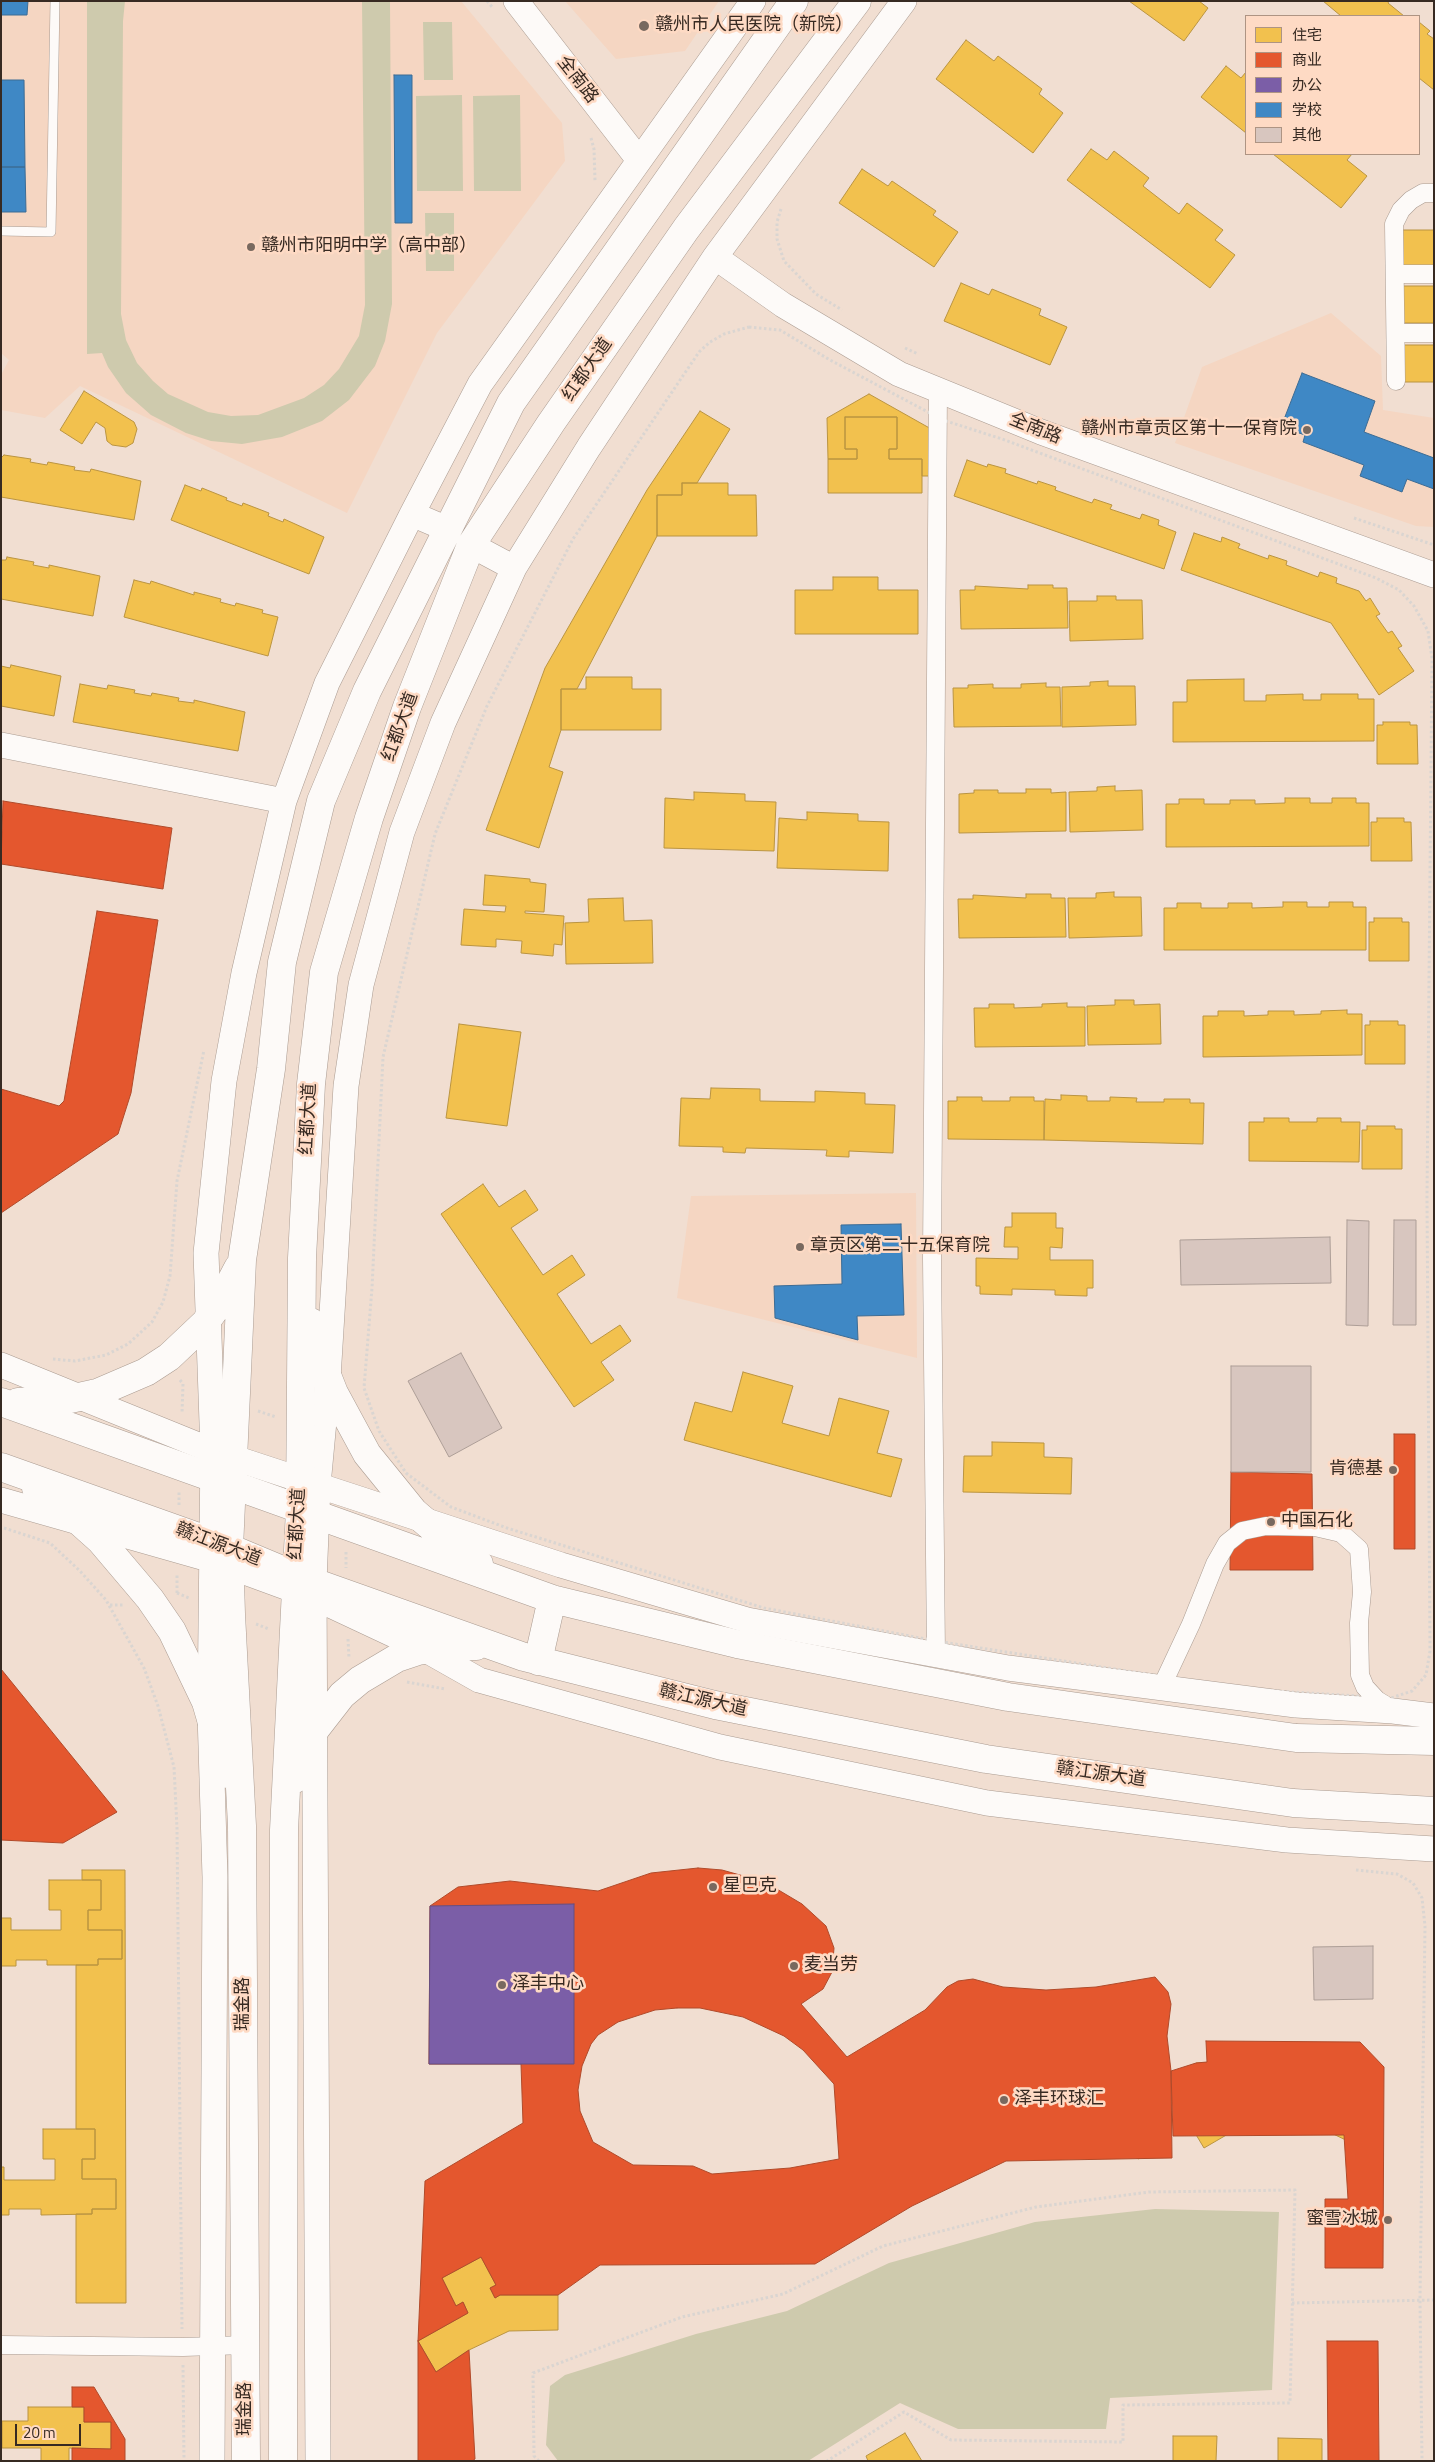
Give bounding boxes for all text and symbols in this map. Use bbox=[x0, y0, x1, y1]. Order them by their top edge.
place label: 赣州市人民医院（新院） bbox=[655, 15, 853, 37]
legend bbox=[1245, 15, 1420, 155]
marker: 赣州市人民医院（新院） bbox=[637, 19, 651, 33]
text: 住宅 bbox=[1292, 23, 1322, 46]
text: 商业 bbox=[1292, 48, 1322, 71]
street label: 全南路 bbox=[552, 52, 602, 108]
text: 办公 bbox=[1292, 73, 1322, 96]
text: 学校 bbox=[1292, 98, 1322, 121]
text: 其他 bbox=[1292, 123, 1322, 146]
place label: 赣州市阳明中学（高中部） bbox=[261, 236, 477, 258]
marker: 赣州市阳明中学（高中部） bbox=[245, 241, 257, 253]
street label: 红都大道 bbox=[559, 334, 617, 406]
street label: 全南路 bbox=[1006, 409, 1064, 449]
place label: 赣州市章贡区第十一保育院 bbox=[1081, 419, 1297, 441]
marker: 赣州市章贡区第十一保育院 bbox=[1301, 424, 1313, 436]
street label: 红都大道 bbox=[379, 689, 423, 765]
street label: 红都大道 bbox=[296, 1082, 322, 1156]
place label: 章贡区第二十五保育院 bbox=[810, 1236, 990, 1258]
marker: 章贡区第二十五保育院 bbox=[794, 1241, 806, 1253]
place label: 肯德基 bbox=[1329, 1459, 1383, 1481]
marker: 肯德基 bbox=[1387, 1464, 1399, 1476]
street label: 红都大道 bbox=[285, 1487, 311, 1561]
place label: 中国石化 bbox=[1281, 1511, 1353, 1533]
marker: 中国石化 bbox=[1265, 1516, 1277, 1528]
street label: 赣江源大道 bbox=[172, 1519, 264, 1571]
street label: 赣江源大道 bbox=[657, 1680, 749, 1722]
street label: 赣江源大道 bbox=[1055, 1758, 1147, 1792]
place label: 星巴克 bbox=[723, 1876, 777, 1898]
marker: 星巴克 bbox=[707, 1881, 719, 1893]
place label: 麦当劳 bbox=[804, 1955, 858, 1977]
marker: 麦当劳 bbox=[788, 1960, 800, 1972]
place label: 泽丰中心 bbox=[512, 1974, 584, 1996]
street label: 瑞金路 bbox=[233, 1977, 255, 2031]
marker: 泽丰中心 bbox=[496, 1979, 508, 1991]
place label: 泽丰环球汇 bbox=[1014, 2089, 1104, 2111]
marker: 泽丰环球汇 bbox=[998, 2094, 1010, 2106]
place label: 蜜雪冰城 bbox=[1306, 2209, 1378, 2231]
marker: 蜜雪冰城 bbox=[1382, 2214, 1394, 2226]
street label: 瑞金路 bbox=[235, 2382, 257, 2436]
scale bar bbox=[18, 2414, 84, 2446]
text: 20 m bbox=[23, 2421, 56, 2444]

